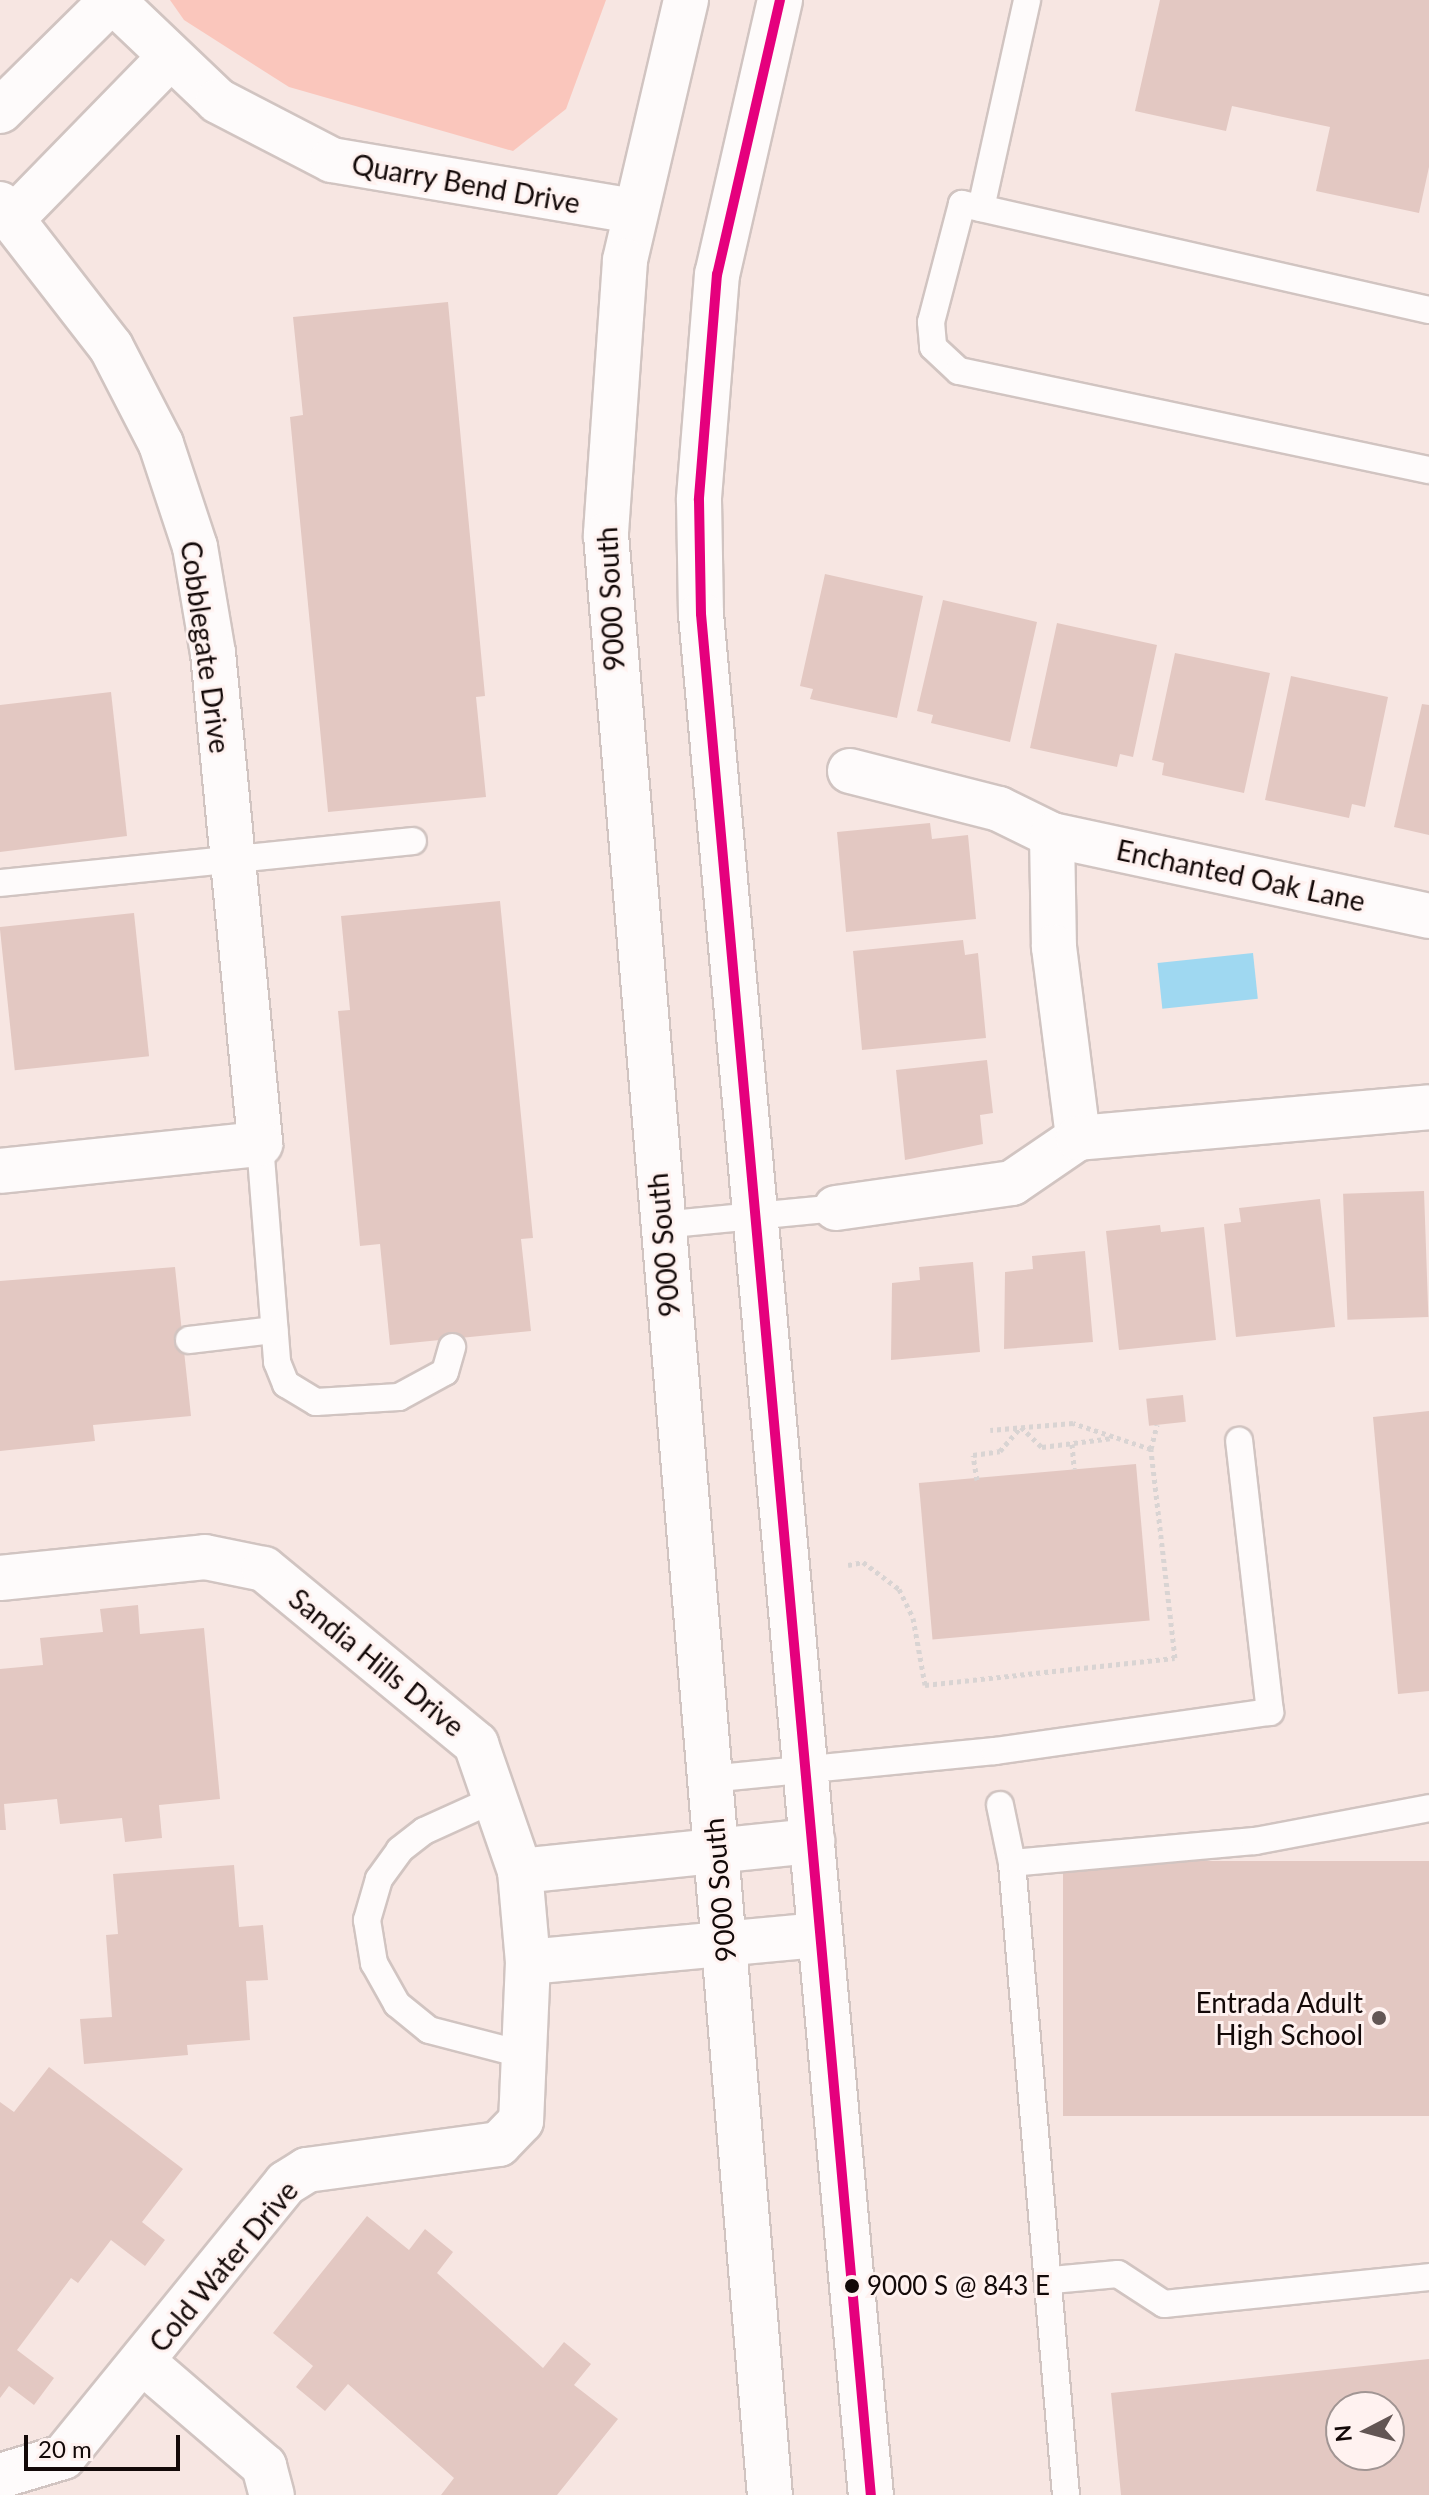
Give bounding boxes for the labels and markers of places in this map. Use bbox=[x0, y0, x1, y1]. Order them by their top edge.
place label: Entrada Adult High School bbox=[1195, 1985, 1363, 2051]
marker: Entrada Adult High School bbox=[1370, 2009, 1388, 2027]
place label: 9000 S @ 843 E bbox=[867, 2270, 1050, 2302]
marker: 9000 S @ 843 E bbox=[844, 2278, 860, 2294]

